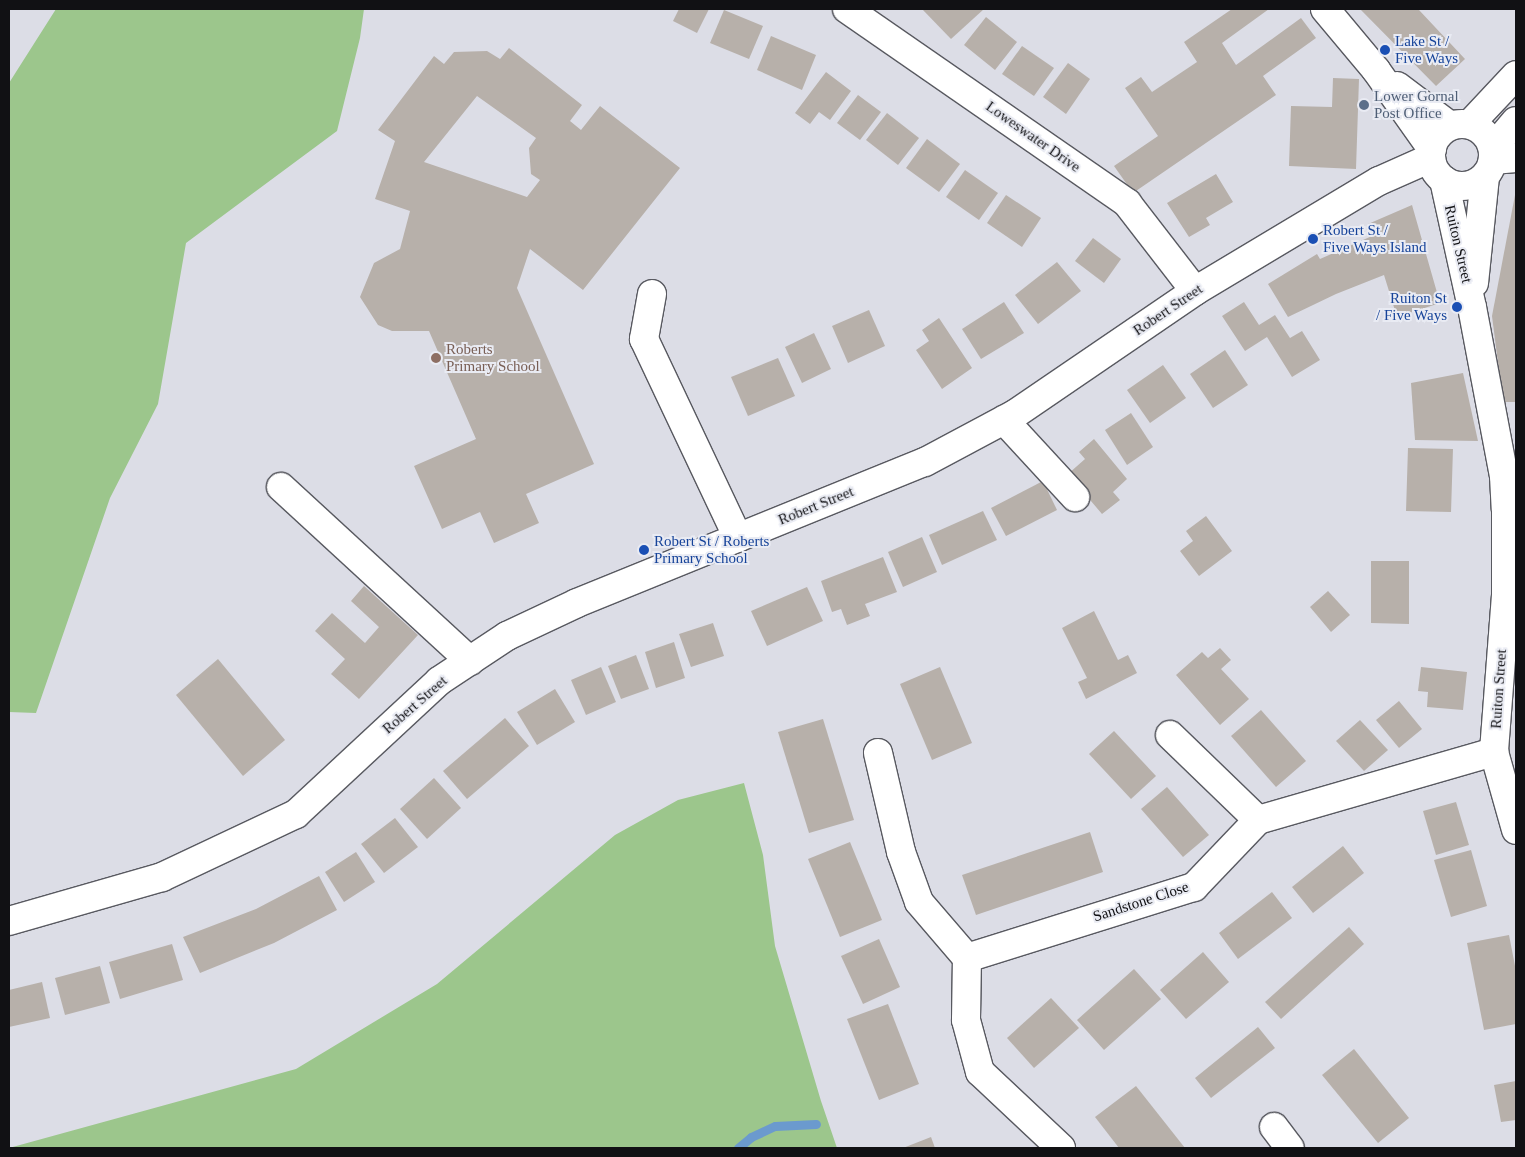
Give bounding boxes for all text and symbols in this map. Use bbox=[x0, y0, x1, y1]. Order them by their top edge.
place label: Lake St / Five Ways bbox=[1395, 32, 1458, 67]
marker: Lake St / Five Ways bbox=[1379, 44, 1391, 56]
place label: Lower Gornal Post Office bbox=[1374, 87, 1459, 122]
street label: Loweswater Drive bbox=[982, 98, 1084, 176]
marker: Lower Gornal Post Office bbox=[1358, 99, 1370, 111]
street label: Ruiton Street bbox=[1440, 203, 1476, 285]
place label: Robert St / Five Ways Island bbox=[1323, 221, 1427, 256]
marker: Robert St / Five Ways Island bbox=[1307, 233, 1319, 245]
street label: Robert Street bbox=[1130, 280, 1206, 340]
place label: Ruiton St / Five Ways bbox=[1376, 289, 1447, 324]
marker: Ruiton St / Five Ways bbox=[1451, 301, 1463, 313]
place label: Roberts Primary School bbox=[446, 340, 540, 375]
marker: Roberts Primary School bbox=[430, 352, 442, 364]
street label: Robert Street bbox=[776, 483, 856, 529]
place label: Robert St / Roberts Primary School bbox=[654, 532, 769, 567]
marker: Robert St / Roberts Primary School bbox=[638, 544, 650, 556]
street label: Ruiton Street bbox=[1487, 649, 1511, 729]
street label: Robert Street bbox=[379, 672, 451, 738]
street label: Sandstone Close bbox=[1091, 878, 1191, 926]

